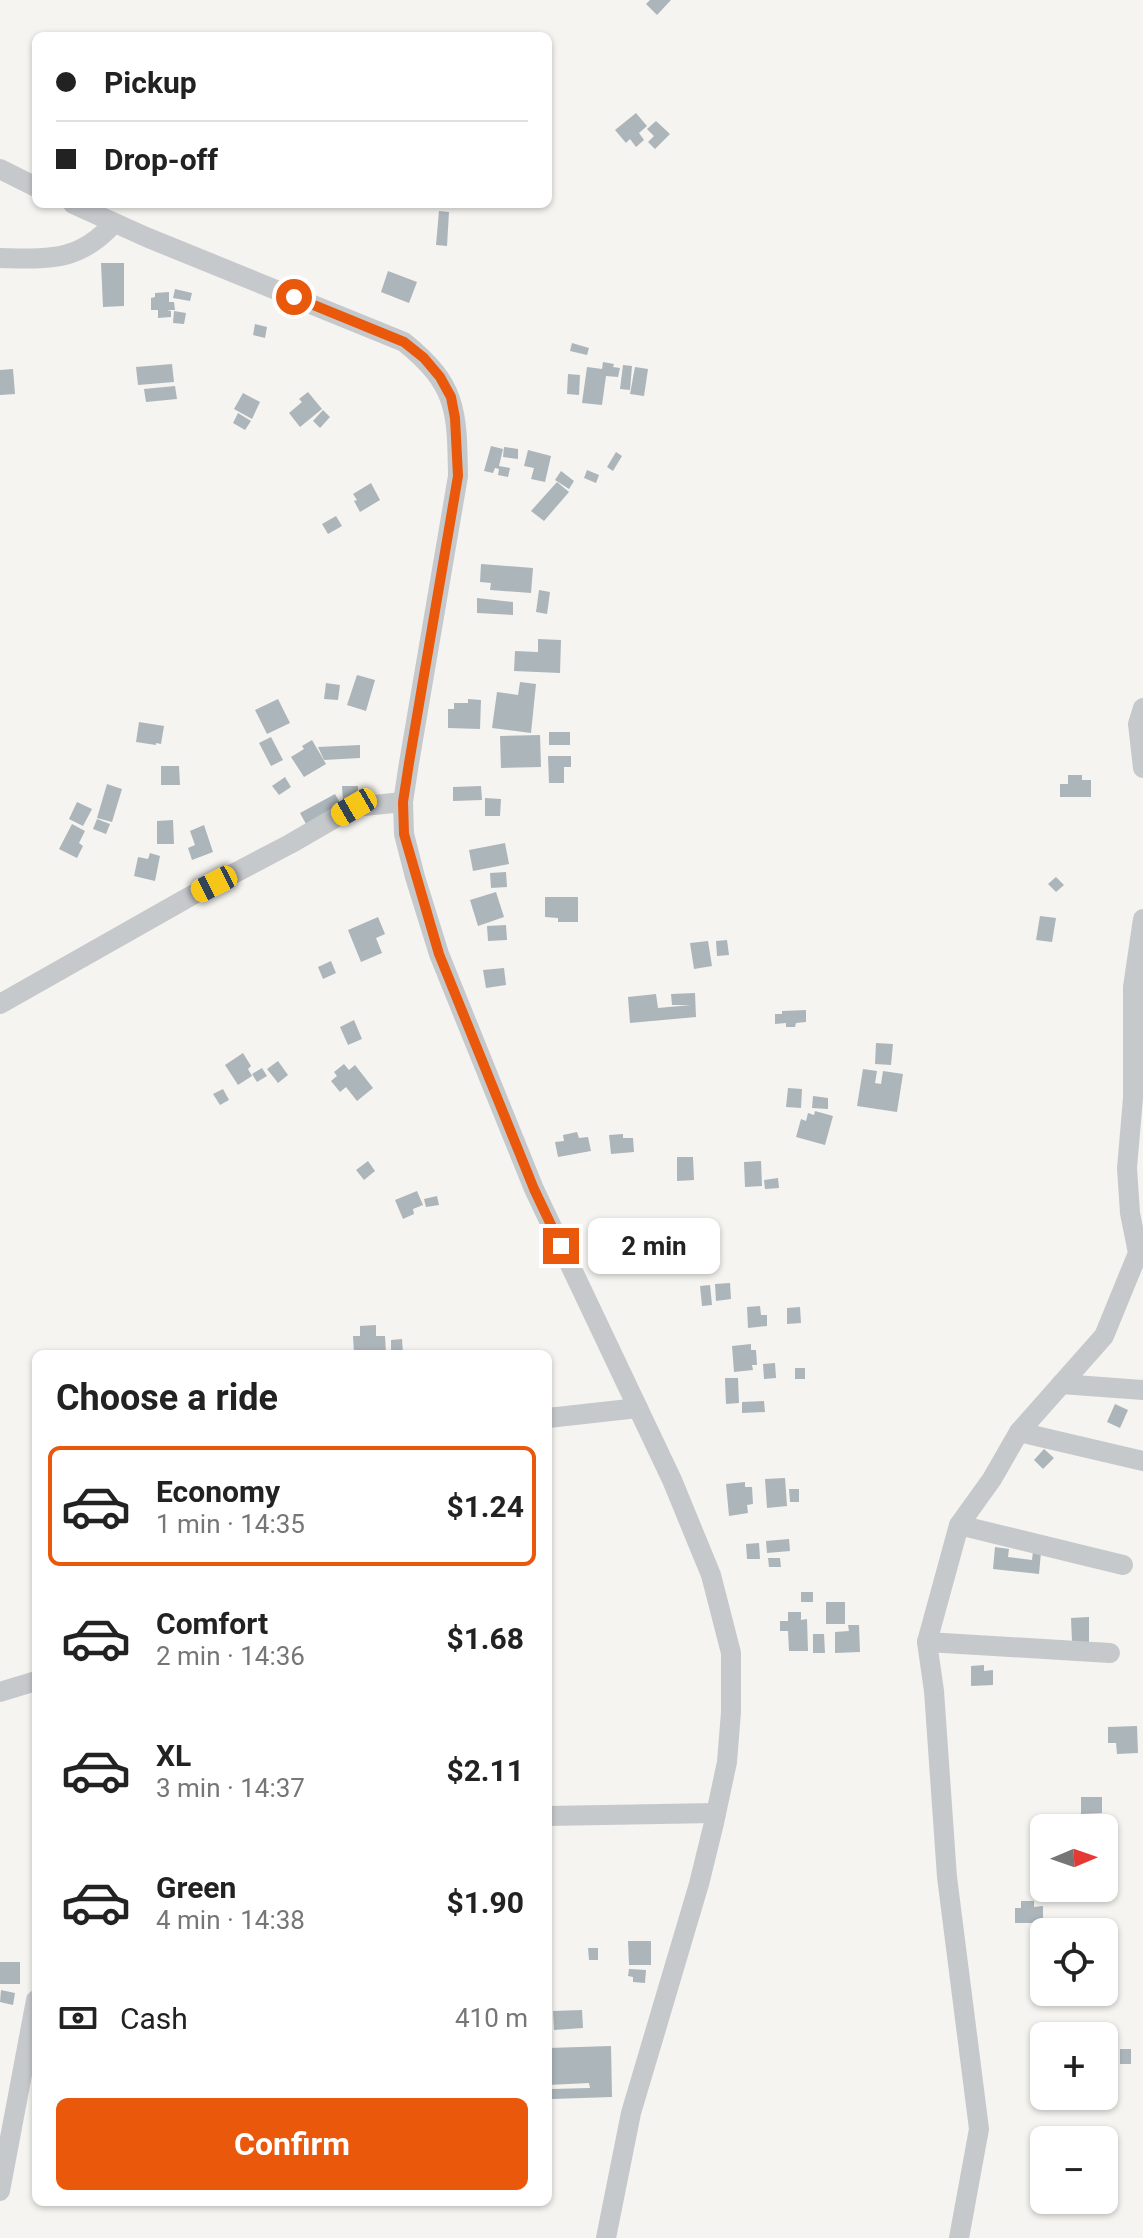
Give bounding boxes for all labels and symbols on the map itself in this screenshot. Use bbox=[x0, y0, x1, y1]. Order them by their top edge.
route start bbox=[276, 279, 312, 315]
car bbox=[327, 785, 381, 829]
car bbox=[187, 862, 241, 906]
callout: 2 min bbox=[589, 1218, 721, 1274]
route end bbox=[543, 1228, 579, 1264]
north arrow bbox=[1030, 1814, 1118, 1902]

